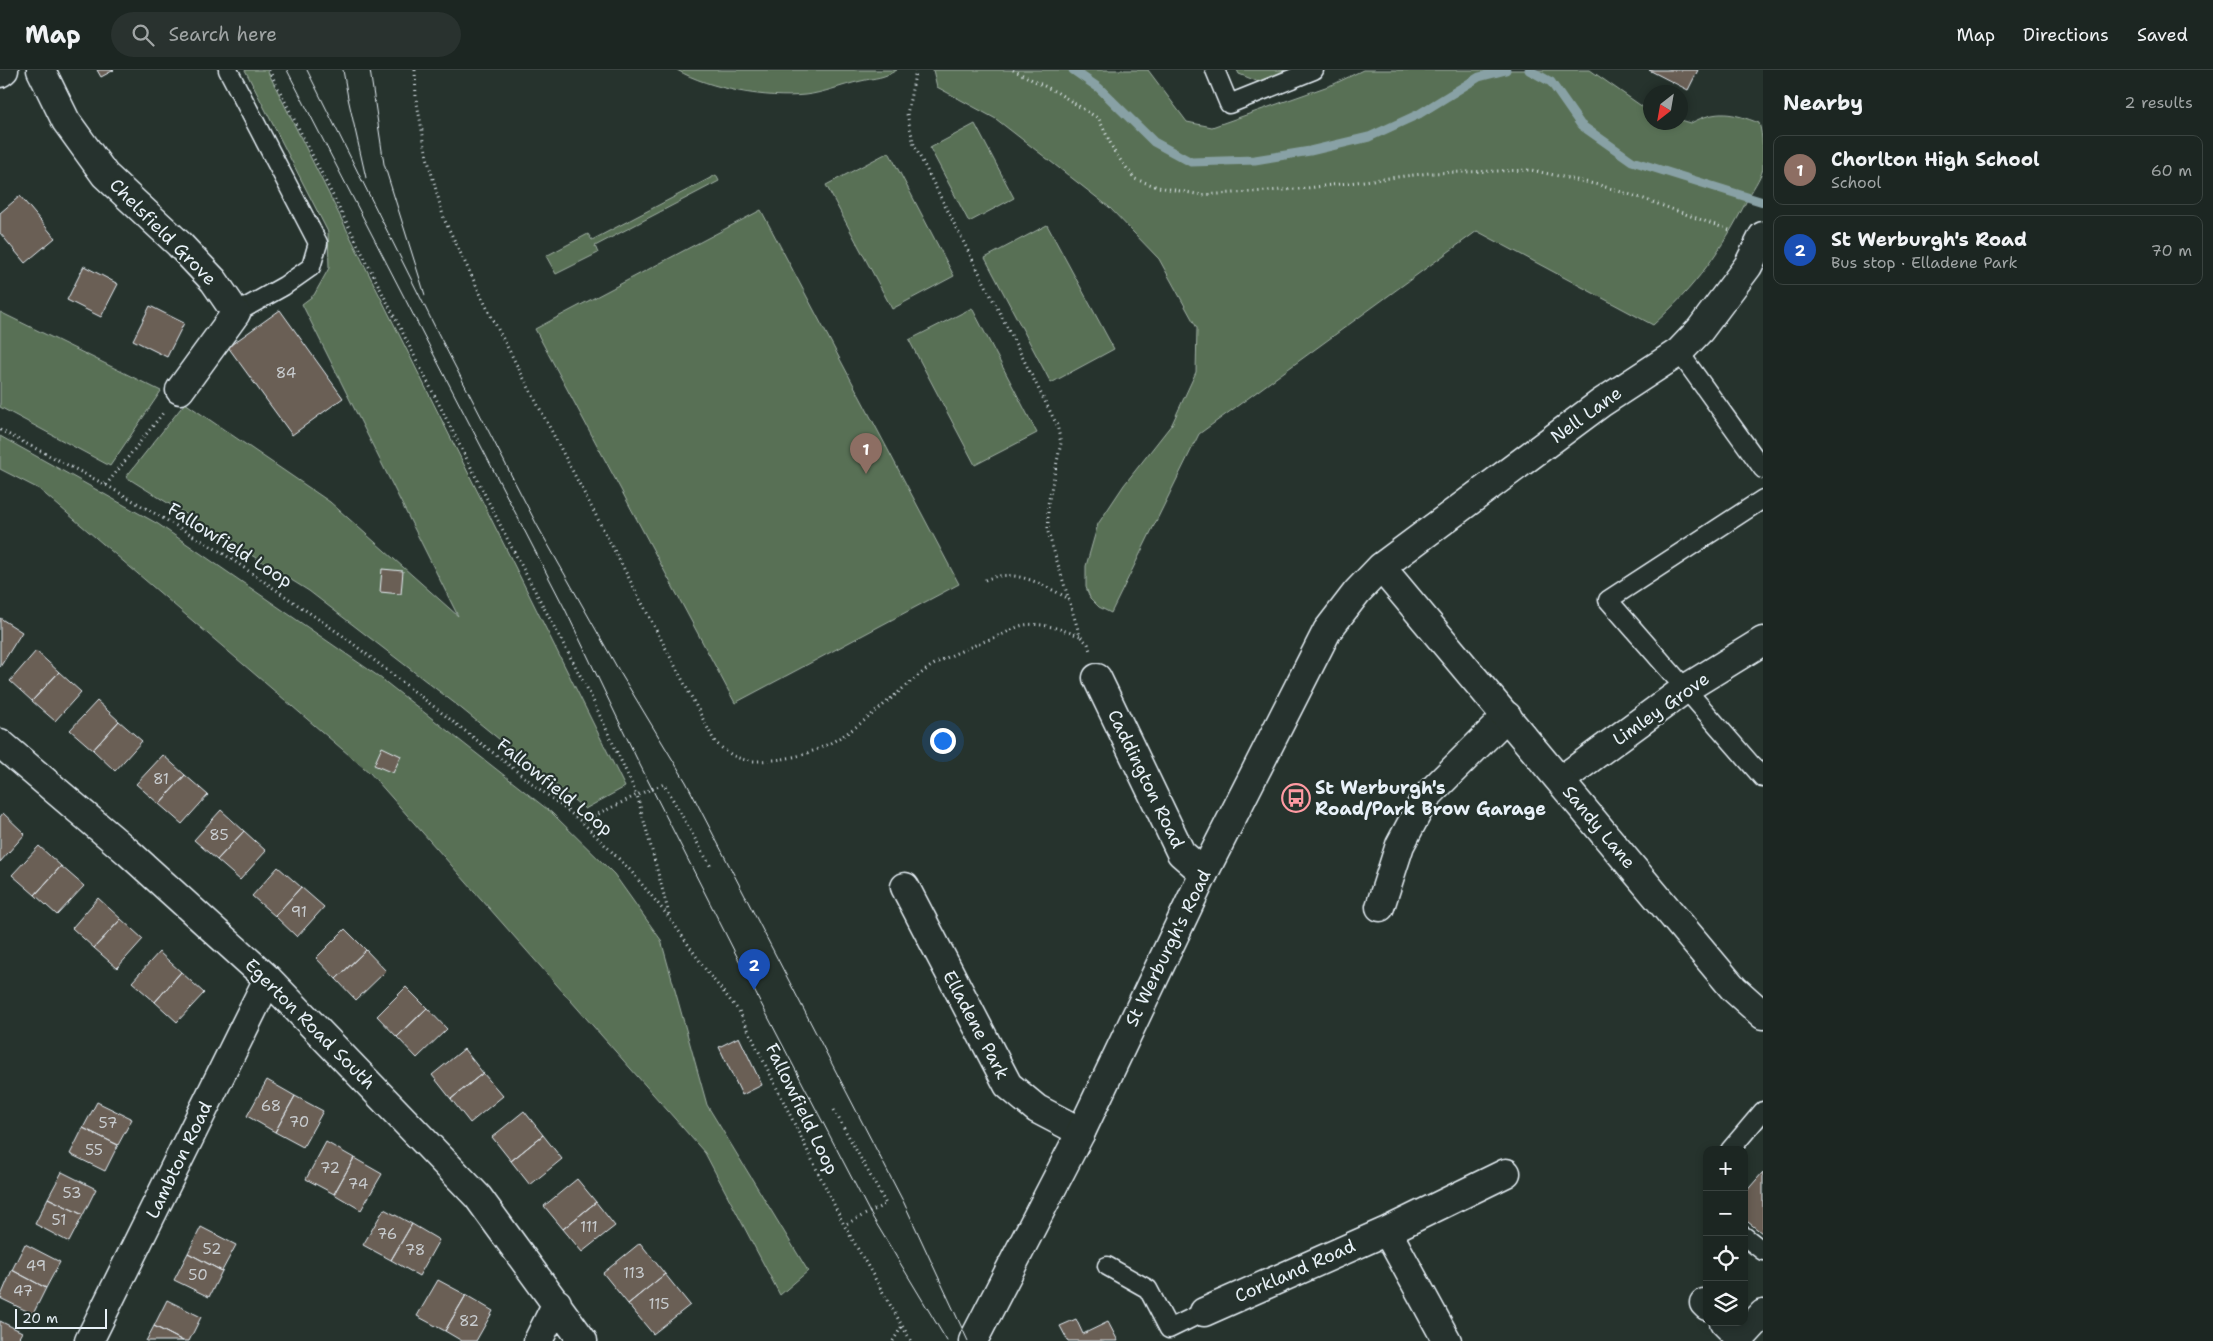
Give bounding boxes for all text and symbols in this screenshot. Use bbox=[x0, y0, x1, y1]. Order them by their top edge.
search box bbox=[111, 12, 461, 57]
text: Map bbox=[25, 19, 81, 51]
icon: search bbox=[129, 21, 157, 49]
text: Search here bbox=[169, 22, 277, 47]
text: Map bbox=[1957, 23, 1995, 47]
text: Directions bbox=[2023, 23, 2109, 47]
text: Saved bbox=[2137, 23, 2188, 47]
north arrow bbox=[1643, 85, 1688, 130]
text: Nearby bbox=[1783, 89, 1863, 117]
text: 2 results bbox=[2124, 92, 2193, 113]
text: Chorlton High School bbox=[1831, 147, 2040, 172]
text: 1 bbox=[1796, 160, 1804, 181]
text: 60 m bbox=[2151, 160, 2192, 181]
text: School bbox=[1831, 172, 1881, 193]
street label: Chelsfield Grove bbox=[104, 173, 222, 291]
text: St Werburgh's Road bbox=[1831, 227, 2027, 252]
text: 2 bbox=[1794, 240, 1806, 261]
text: 70 m bbox=[2151, 240, 2192, 261]
text: Bus stop · Elladene Park bbox=[1831, 252, 2018, 273]
house number: 84 bbox=[276, 363, 296, 383]
street label: Nell Lane bbox=[1546, 381, 1626, 449]
pin: 1 bbox=[850, 433, 882, 474]
street label: Fallowfield Loop bbox=[163, 497, 297, 593]
street label: Limley Grove bbox=[1608, 667, 1714, 751]
street label: Caddington Road bbox=[1102, 706, 1190, 852]
your location bbox=[930, 728, 956, 754]
street label: Fallowfield Loop bbox=[492, 733, 618, 841]
house number: 81 bbox=[153, 769, 169, 789]
place label: St Werburgh's Road/Park Brow Garage bbox=[1315, 776, 1546, 821]
street label: Sandy Lane bbox=[1557, 780, 1641, 874]
bus stop icon: St Werburgh's Road/Park Brow Garage bbox=[1281, 783, 1311, 813]
house number: 85 bbox=[209, 825, 229, 845]
street label: St Werburgh's Road bbox=[1120, 866, 1216, 1030]
house number: 91 bbox=[291, 902, 307, 922]
pin: 2 bbox=[738, 949, 770, 990]
street label: Egerton Road South bbox=[239, 953, 381, 1095]
street label: Elladene Park bbox=[937, 966, 1015, 1084]
street label: Fallowfield Loop bbox=[760, 1039, 844, 1179]
house number: 68 bbox=[261, 1096, 281, 1116]
street label: Lambton Road bbox=[140, 1097, 218, 1223]
house number: 70 bbox=[289, 1112, 309, 1132]
house number: 57 bbox=[99, 1113, 117, 1133]
house number: 55 bbox=[85, 1140, 103, 1160]
map controls bbox=[1703, 1146, 1748, 1326]
button: + bbox=[1703, 1146, 1748, 1191]
house number: 72 bbox=[320, 1158, 340, 1178]
house number: 74 bbox=[348, 1174, 368, 1194]
house number: 53 bbox=[63, 1183, 82, 1203]
button: − bbox=[1703, 1191, 1748, 1236]
house number: 51 bbox=[52, 1210, 66, 1230]
house number: 111 bbox=[580, 1217, 598, 1237]
house number: 76 bbox=[377, 1224, 397, 1244]
street label: Corkland Road bbox=[1231, 1234, 1359, 1308]
button: locate bbox=[1703, 1236, 1748, 1281]
house number: 52 bbox=[203, 1239, 221, 1259]
house number: 78 bbox=[405, 1240, 425, 1260]
house number: 49 bbox=[26, 1256, 46, 1276]
house number: 113 bbox=[623, 1263, 645, 1283]
house number: 50 bbox=[188, 1265, 208, 1285]
house number: 47 bbox=[13, 1281, 33, 1301]
button: layers bbox=[1703, 1281, 1748, 1326]
house number: 115 bbox=[649, 1294, 669, 1314]
scale bar bbox=[15, 1306, 108, 1329]
text: 20 m bbox=[22, 1309, 58, 1327]
house number: 82 bbox=[459, 1311, 479, 1331]

